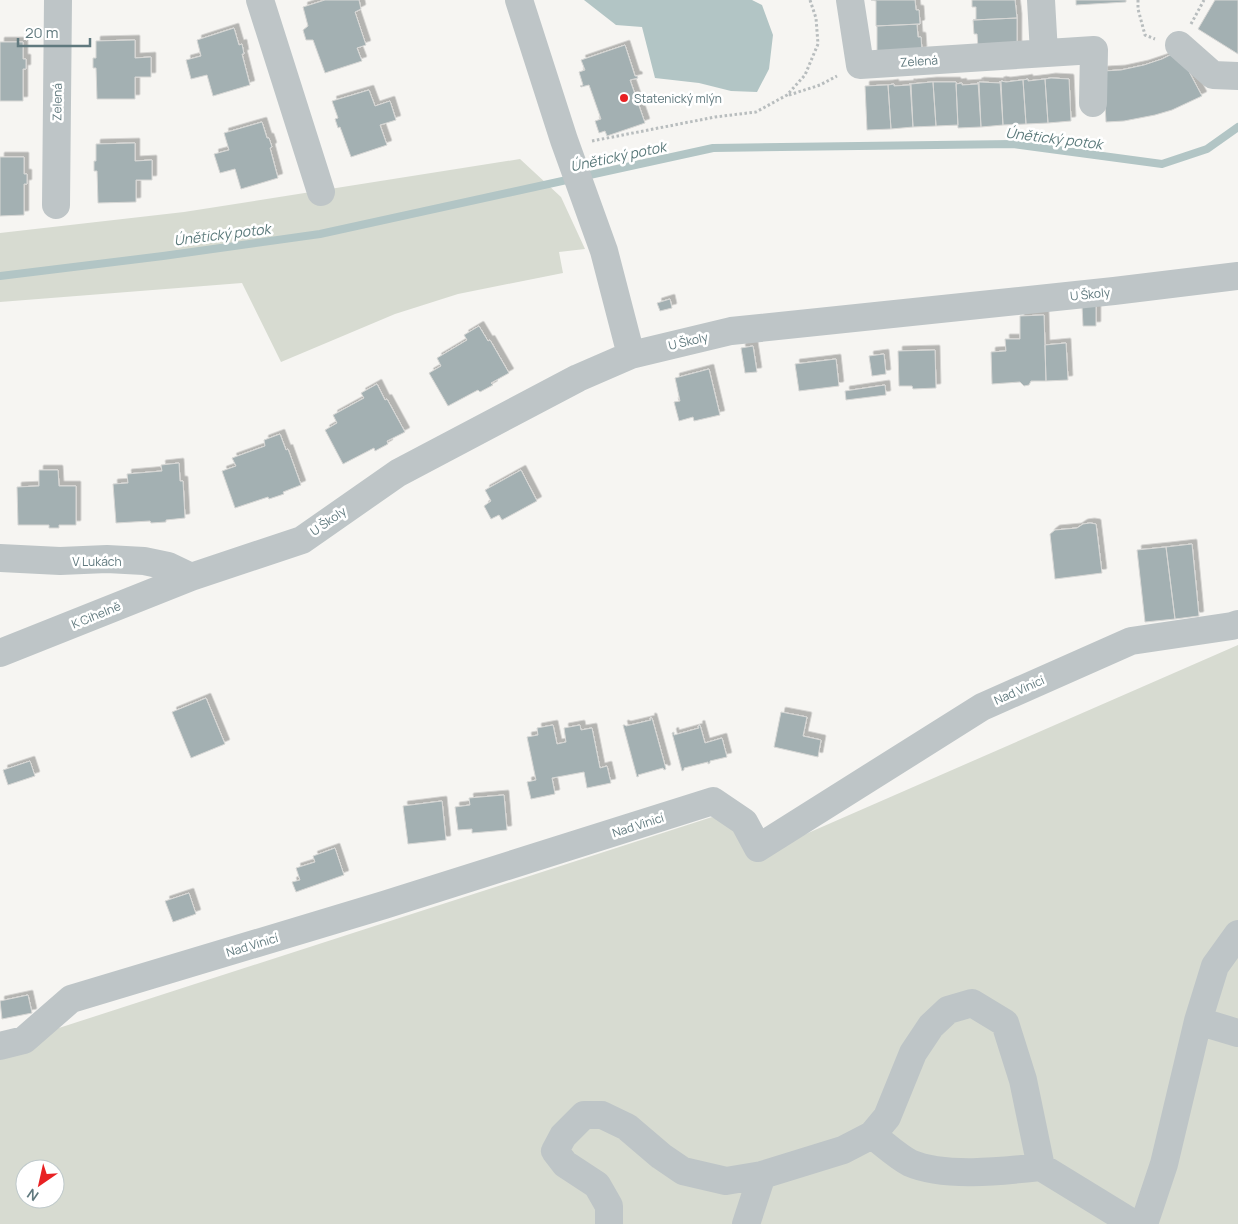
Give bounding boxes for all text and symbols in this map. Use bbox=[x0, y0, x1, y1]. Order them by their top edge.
scale bar bbox=[18, 15, 90, 47]
text: 20 m bbox=[25, 22, 58, 43]
street label: Zelená bbox=[900, 51, 938, 71]
street label: Zelená bbox=[48, 83, 66, 121]
place label: Statenický mlýn bbox=[634, 90, 722, 107]
marker: Statenický mlýn bbox=[618, 92, 630, 104]
water label: Únětický potok bbox=[1005, 123, 1105, 154]
water label: Únětický potok bbox=[568, 136, 670, 175]
water label: Únětický potok bbox=[173, 218, 273, 249]
street label: U Školy bbox=[1069, 283, 1112, 305]
street label: U Školy bbox=[666, 328, 710, 354]
street label: U Školy bbox=[307, 502, 350, 540]
street label: V Lukách bbox=[72, 553, 122, 570]
street label: K Cihelně bbox=[69, 597, 123, 633]
street label: Nad Vinicí bbox=[991, 671, 1047, 709]
street label: Nad Vinicí bbox=[610, 809, 666, 841]
street label: Nad Vinicí bbox=[224, 929, 280, 961]
north arrow bbox=[15, 1159, 65, 1209]
text: N bbox=[23, 1185, 42, 1206]

